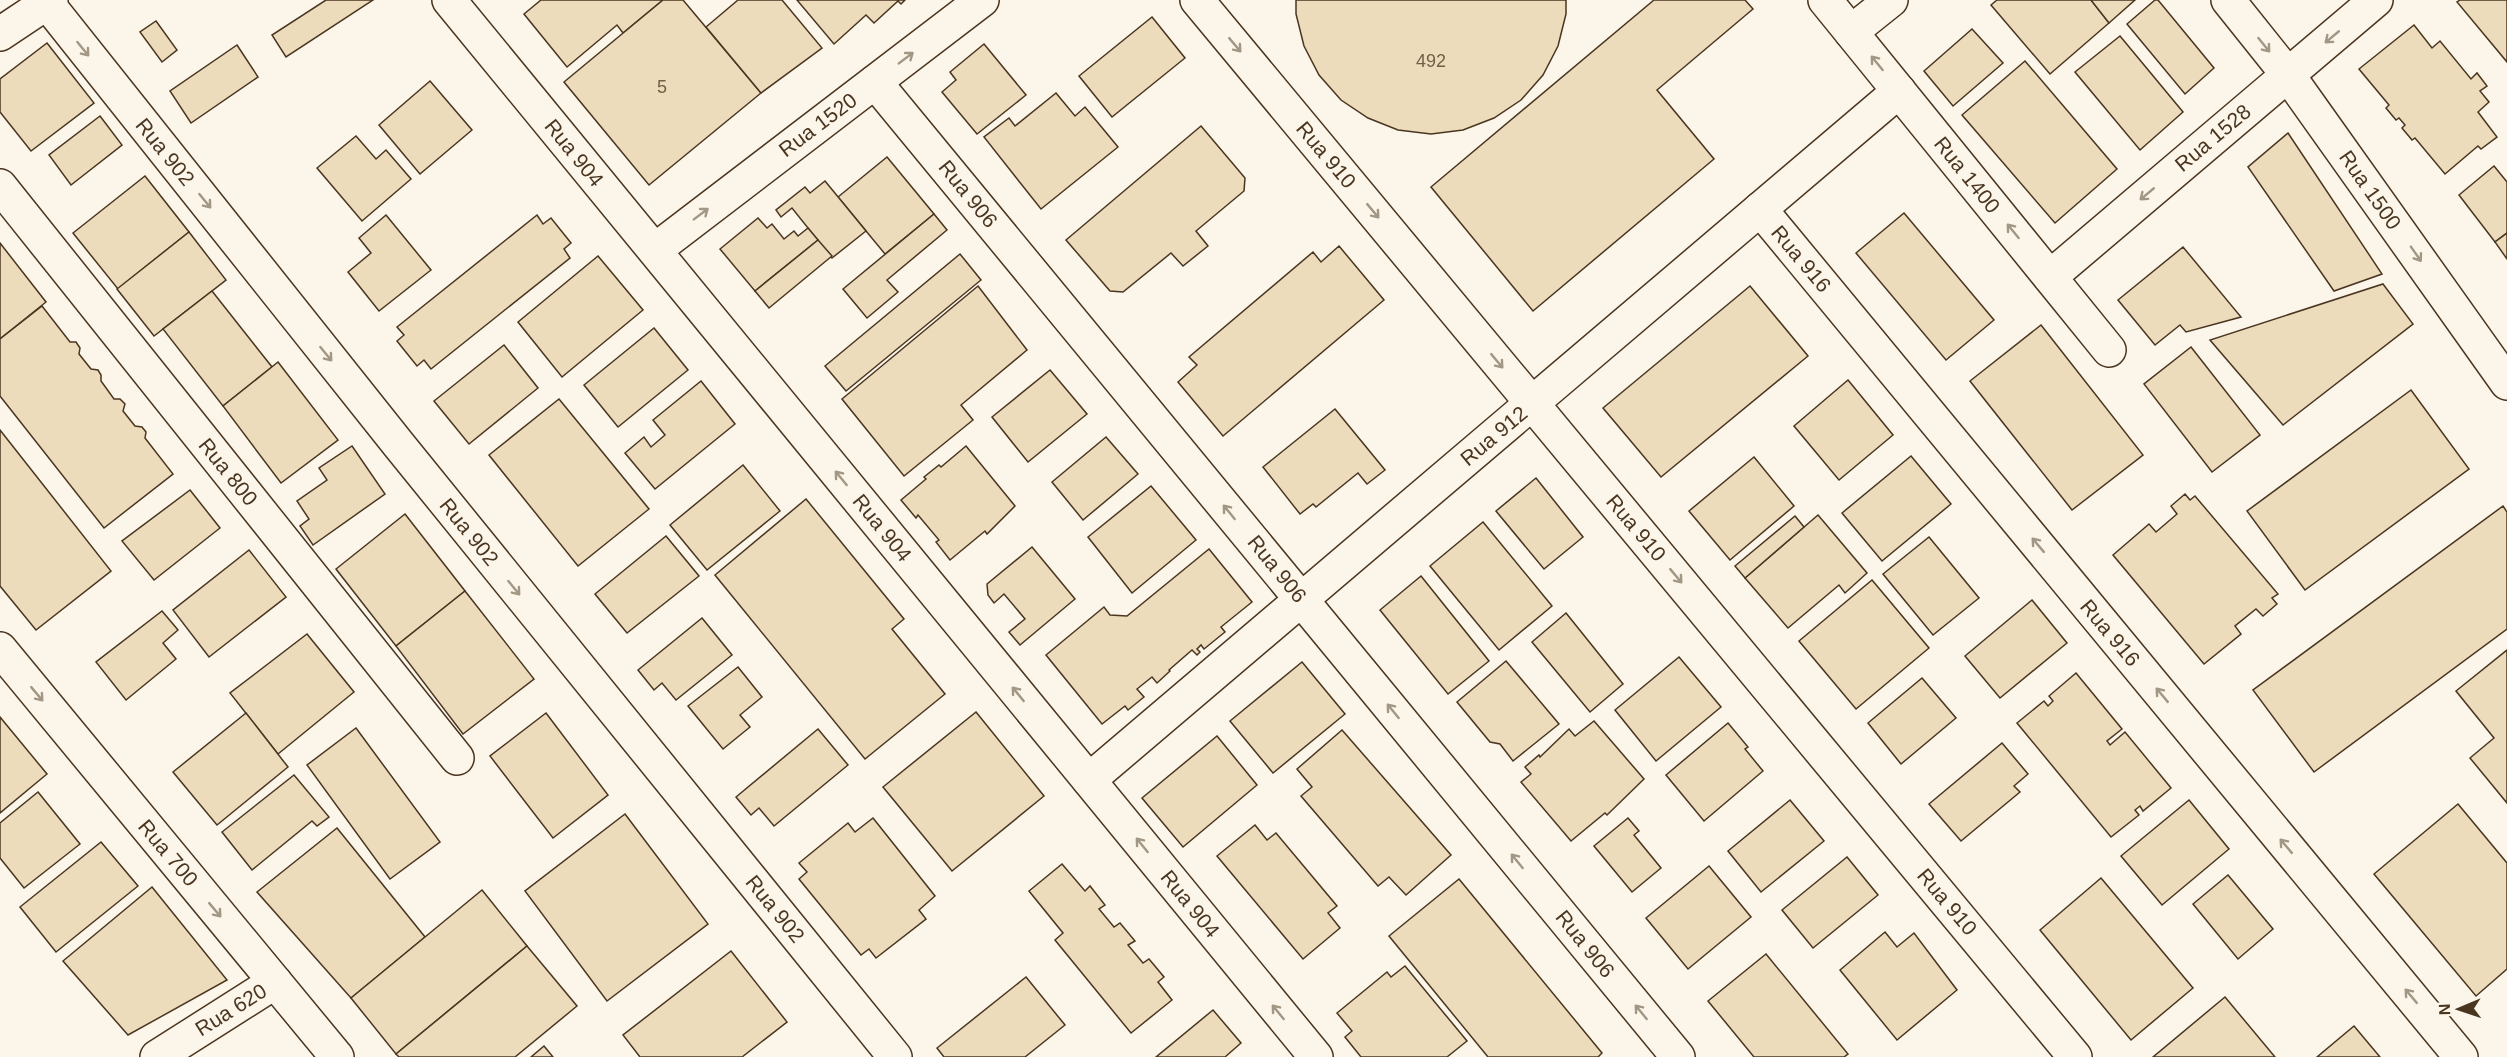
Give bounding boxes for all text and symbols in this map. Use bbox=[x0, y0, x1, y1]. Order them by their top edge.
one-way arrow bbox=[2324, 31, 2340, 44]
one-way arrow bbox=[1228, 37, 1242, 52]
one-way arrow bbox=[2258, 37, 2271, 53]
one-way arrow bbox=[77, 40, 90, 56]
house number: 492 bbox=[1416, 51, 1446, 71]
one-way arrow bbox=[898, 52, 914, 65]
one-way arrow bbox=[1870, 56, 1883, 72]
house number: 5 bbox=[657, 77, 667, 97]
street label: Rua 1520 bbox=[774, 88, 861, 161]
street label: Rua 1528 bbox=[2170, 100, 2255, 176]
street label: Rua 902 bbox=[131, 114, 199, 190]
street label: Rua 904 bbox=[540, 115, 609, 191]
street label: Rua 910 bbox=[1292, 117, 1361, 192]
street label: Rua 1400 bbox=[1930, 132, 2005, 217]
street label: Rua 1500 bbox=[2335, 146, 2406, 234]
street label: Rua 906 bbox=[934, 156, 1002, 232]
one-way arrow bbox=[2140, 187, 2155, 201]
one-way arrow bbox=[198, 193, 211, 209]
one-way arrow bbox=[1366, 203, 1380, 218]
one-way arrow bbox=[692, 208, 708, 221]
street label: Rua 916 bbox=[1767, 221, 1836, 296]
one-way arrow bbox=[2006, 223, 2019, 239]
one-way arrow bbox=[2410, 246, 2422, 262]
one-way arrow bbox=[320, 346, 333, 362]
one-way arrow bbox=[1491, 353, 1504, 369]
street label: Rua 912 bbox=[1456, 401, 1531, 470]
street label: Rua 800 bbox=[194, 434, 262, 510]
one-way arrow bbox=[834, 471, 848, 486]
street label: Rua 904 bbox=[848, 490, 917, 566]
street label: Rua 910 bbox=[1602, 490, 1671, 565]
street label: Rua 902 bbox=[435, 494, 503, 570]
one-way arrow bbox=[1223, 504, 1236, 520]
street label: Rua 906 bbox=[1243, 531, 1311, 607]
one-way arrow bbox=[2031, 537, 2044, 553]
one-way arrow bbox=[1669, 568, 1682, 584]
one-way arrow bbox=[508, 579, 521, 595]
street label: Rua 916 bbox=[2076, 595, 2145, 670]
one-way arrow bbox=[31, 686, 44, 702]
one-way arrow bbox=[1011, 687, 1025, 702]
one-way arrow bbox=[2155, 688, 2169, 703]
one-way arrow bbox=[1386, 704, 1400, 719]
street label: Rua 700 bbox=[134, 815, 203, 890]
one-way arrow bbox=[1135, 837, 1148, 853]
one-way arrow bbox=[2280, 838, 2293, 854]
one-way arrow bbox=[1510, 854, 1524, 869]
street label: Rua 910 bbox=[1913, 864, 1982, 939]
street label: Rua 904 bbox=[1156, 866, 1225, 942]
street label: Rua 902 bbox=[741, 871, 809, 947]
one-way arrow bbox=[208, 901, 221, 917]
street label: Rua 906 bbox=[1551, 906, 1619, 982]
street label: Rua 620 bbox=[191, 979, 270, 1040]
north arrow bbox=[2429, 979, 2489, 1039]
one-way arrow bbox=[2404, 988, 2417, 1004]
text: N bbox=[2436, 1003, 2453, 1016]
one-way arrow bbox=[1272, 1004, 1285, 1020]
one-way arrow bbox=[1634, 1005, 1648, 1020]

